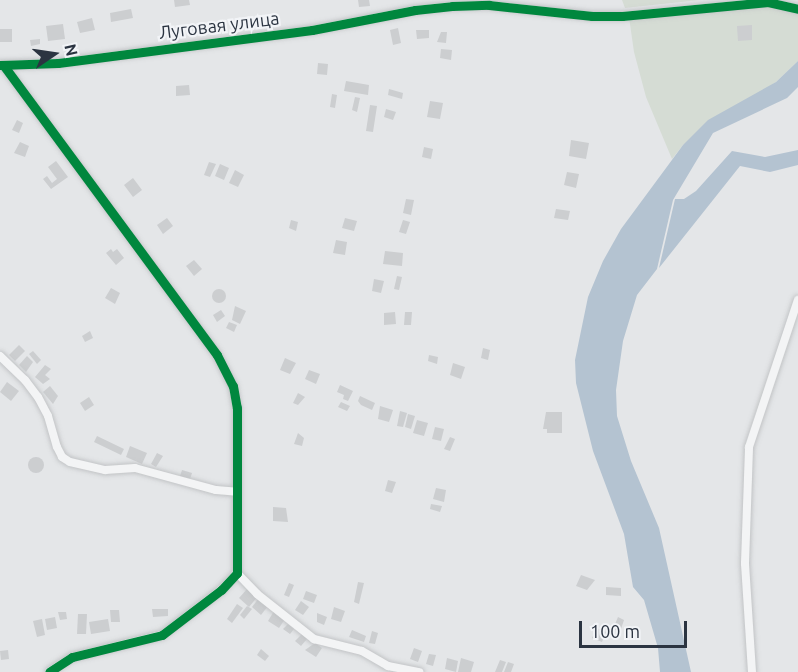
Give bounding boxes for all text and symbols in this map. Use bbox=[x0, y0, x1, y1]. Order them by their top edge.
street label: Луговая улица bbox=[158, 7, 280, 43]
north arrow bbox=[24, 24, 84, 84]
text: N bbox=[61, 42, 82, 58]
scale bar bbox=[582, 609, 690, 647]
text: 100 m bbox=[590, 621, 640, 641]

